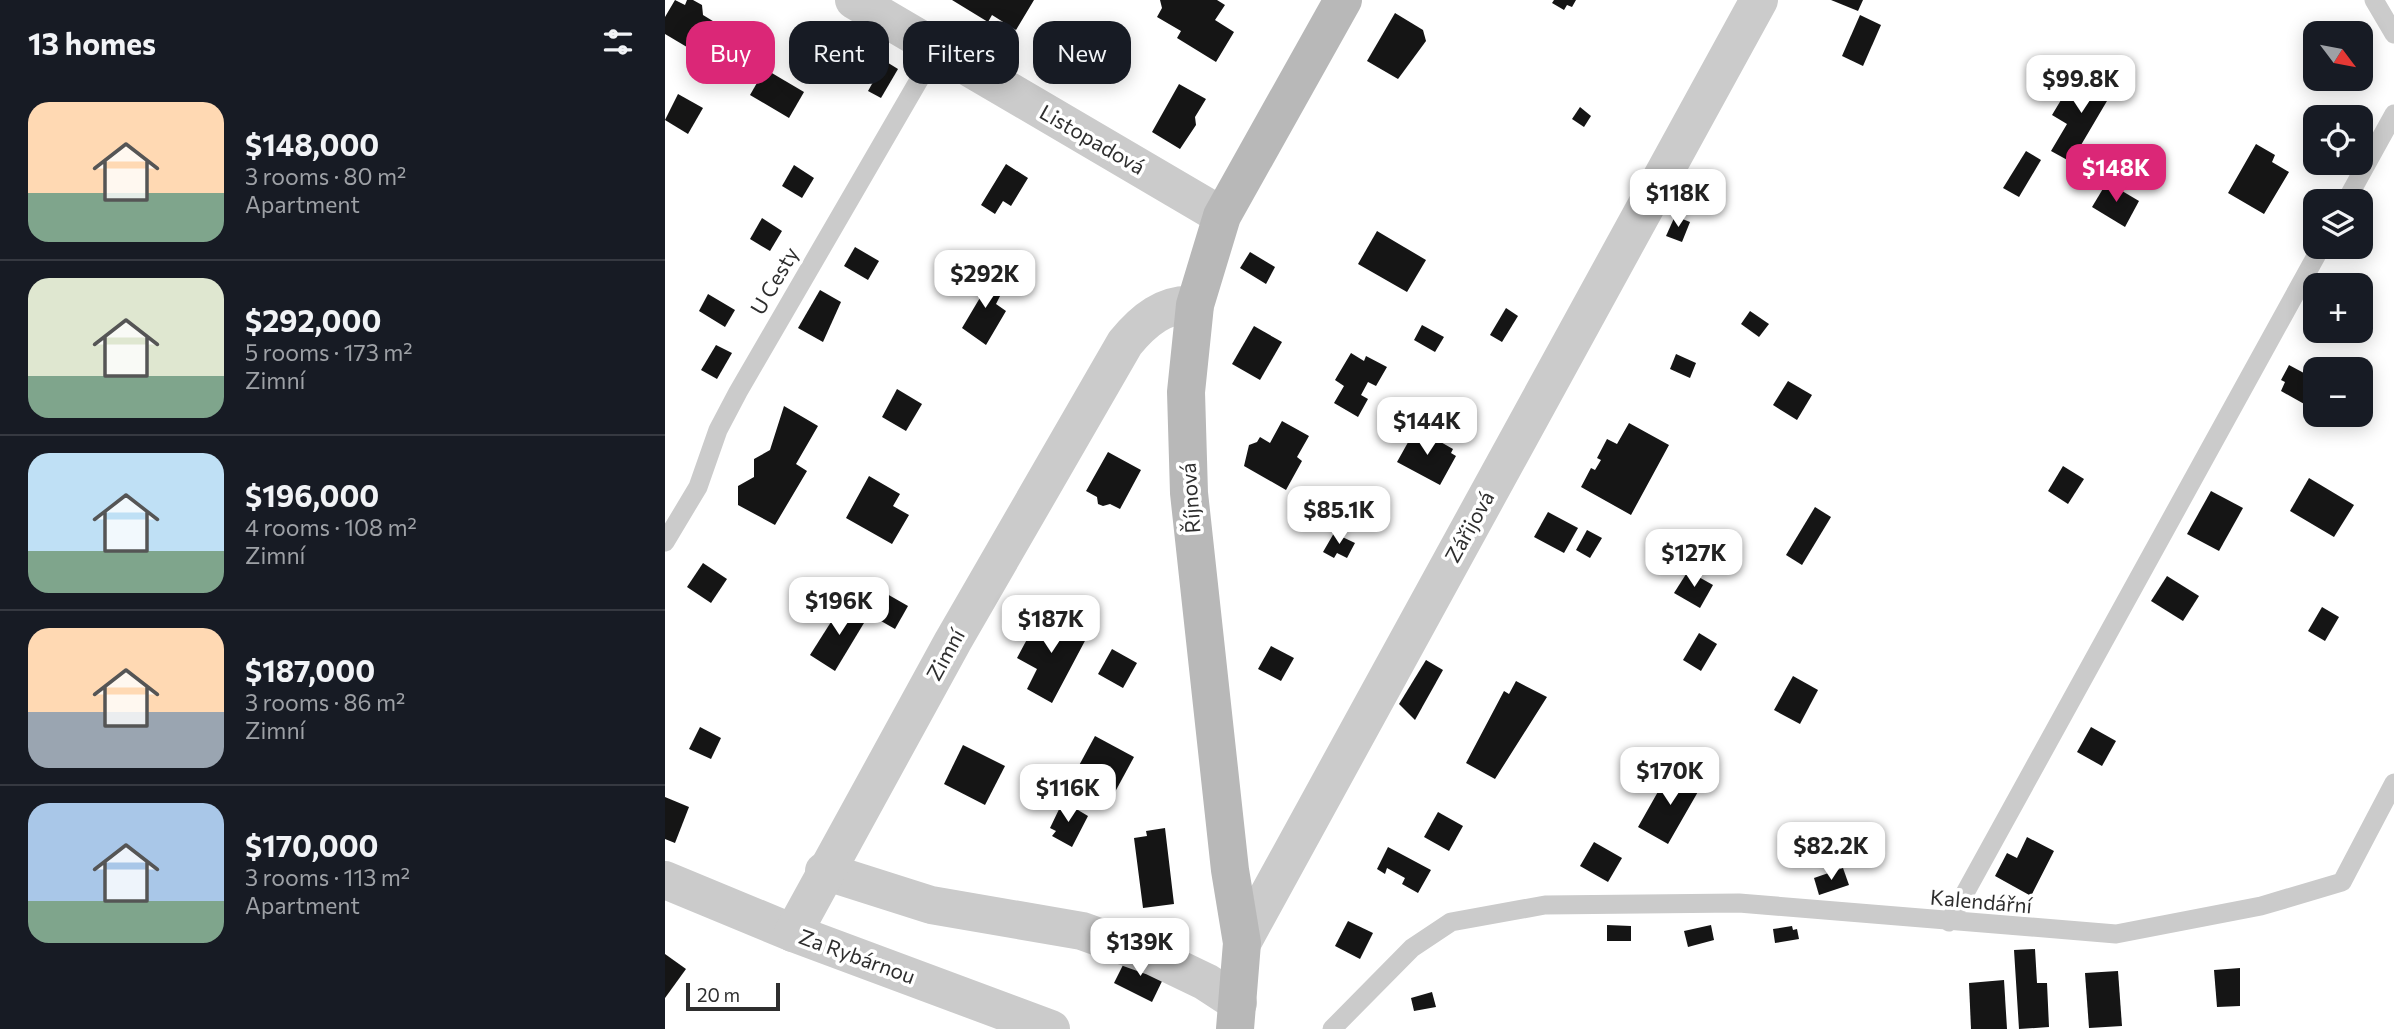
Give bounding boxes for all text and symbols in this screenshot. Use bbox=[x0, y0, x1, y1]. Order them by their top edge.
chip: Buy bbox=[686, 21, 775, 84]
chip: Rent bbox=[789, 21, 889, 84]
chip: Filters bbox=[903, 21, 1019, 84]
chip: New bbox=[1033, 21, 1131, 84]
north arrow bbox=[2303, 21, 2373, 91]
map controls bbox=[2303, 21, 2373, 427]
icon: filters bbox=[599, 23, 637, 61]
text: 13 homes bbox=[28, 24, 156, 61]
pin: $99.8K bbox=[2024, 55, 2138, 115]
text: $99.8K bbox=[2042, 64, 2120, 92]
street label: Listopadová bbox=[1036, 99, 1150, 179]
button: locate bbox=[2303, 105, 2373, 175]
text: $148,000 bbox=[245, 125, 379, 162]
icon: home bbox=[84, 130, 168, 214]
pin: $148K bbox=[2067, 144, 2165, 204]
text: $148K bbox=[2082, 153, 2150, 181]
text: 3 rooms · 80 m² bbox=[245, 162, 406, 190]
pin: $118K bbox=[1629, 170, 1727, 229]
text: $118K bbox=[1646, 178, 1710, 206]
button: layers bbox=[2303, 189, 2373, 259]
text: Apartment bbox=[245, 190, 360, 218]
street label: U Cesty bbox=[744, 242, 803, 318]
pin: $292K bbox=[936, 250, 1034, 310]
text: $292K bbox=[950, 259, 1020, 287]
button: + bbox=[2303, 273, 2373, 343]
text: $292,000 bbox=[245, 301, 381, 338]
icon: home bbox=[84, 306, 168, 390]
text: 5 rooms · 173 m² bbox=[245, 338, 412, 366]
button: − bbox=[2303, 357, 2373, 427]
text: Zimní bbox=[245, 366, 306, 394]
pin: $144K bbox=[1378, 398, 1476, 457]
text: $144K bbox=[1393, 406, 1461, 434]
street label: Říjnová bbox=[1175, 462, 1204, 534]
text: $196,000 bbox=[245, 476, 379, 513]
icon: home bbox=[84, 481, 168, 565]
pin: $85.1K bbox=[1282, 486, 1396, 546]
street label: Zářijová bbox=[1439, 486, 1498, 566]
text: $85.1K bbox=[1303, 495, 1375, 523]
text: 4 rooms · 108 m² bbox=[245, 513, 417, 541]
pin: $127K bbox=[1645, 530, 1743, 589]
text: $127K bbox=[1661, 538, 1727, 566]
text: Zimní bbox=[245, 541, 306, 569]
pin: $196K bbox=[790, 578, 888, 637]
text: $196K bbox=[805, 586, 873, 614]
pin: $187K bbox=[1002, 596, 1100, 655]
text: $187K bbox=[1018, 604, 1084, 632]
street label: Zimní bbox=[920, 624, 969, 685]
text: $187,000 bbox=[245, 651, 375, 688]
icon: home bbox=[84, 656, 168, 740]
text: 3 rooms · 86 m² bbox=[245, 688, 405, 716]
text: Zimní bbox=[245, 716, 306, 744]
pin: $170K bbox=[1621, 748, 1719, 807]
text: $170K bbox=[1636, 756, 1704, 784]
pin: $116K bbox=[1019, 764, 1117, 824]
text: $116K bbox=[1036, 773, 1100, 801]
pin: $82.2K bbox=[1774, 822, 1888, 882]
text: $170,000 bbox=[245, 826, 379, 863]
icon: home bbox=[84, 831, 168, 915]
text: $82.2K bbox=[1793, 831, 1869, 859]
text: 3 rooms · 113 m² bbox=[245, 863, 410, 891]
street label: Kalendářní bbox=[1929, 884, 2034, 917]
text: Apartment bbox=[245, 891, 360, 919]
pin: $139K bbox=[1091, 918, 1189, 978]
street label: Za Rybárnou bbox=[796, 923, 919, 988]
text: $139K bbox=[1106, 927, 1174, 955]
scale bar bbox=[686, 980, 781, 1012]
text: 20 m bbox=[697, 983, 740, 1006]

